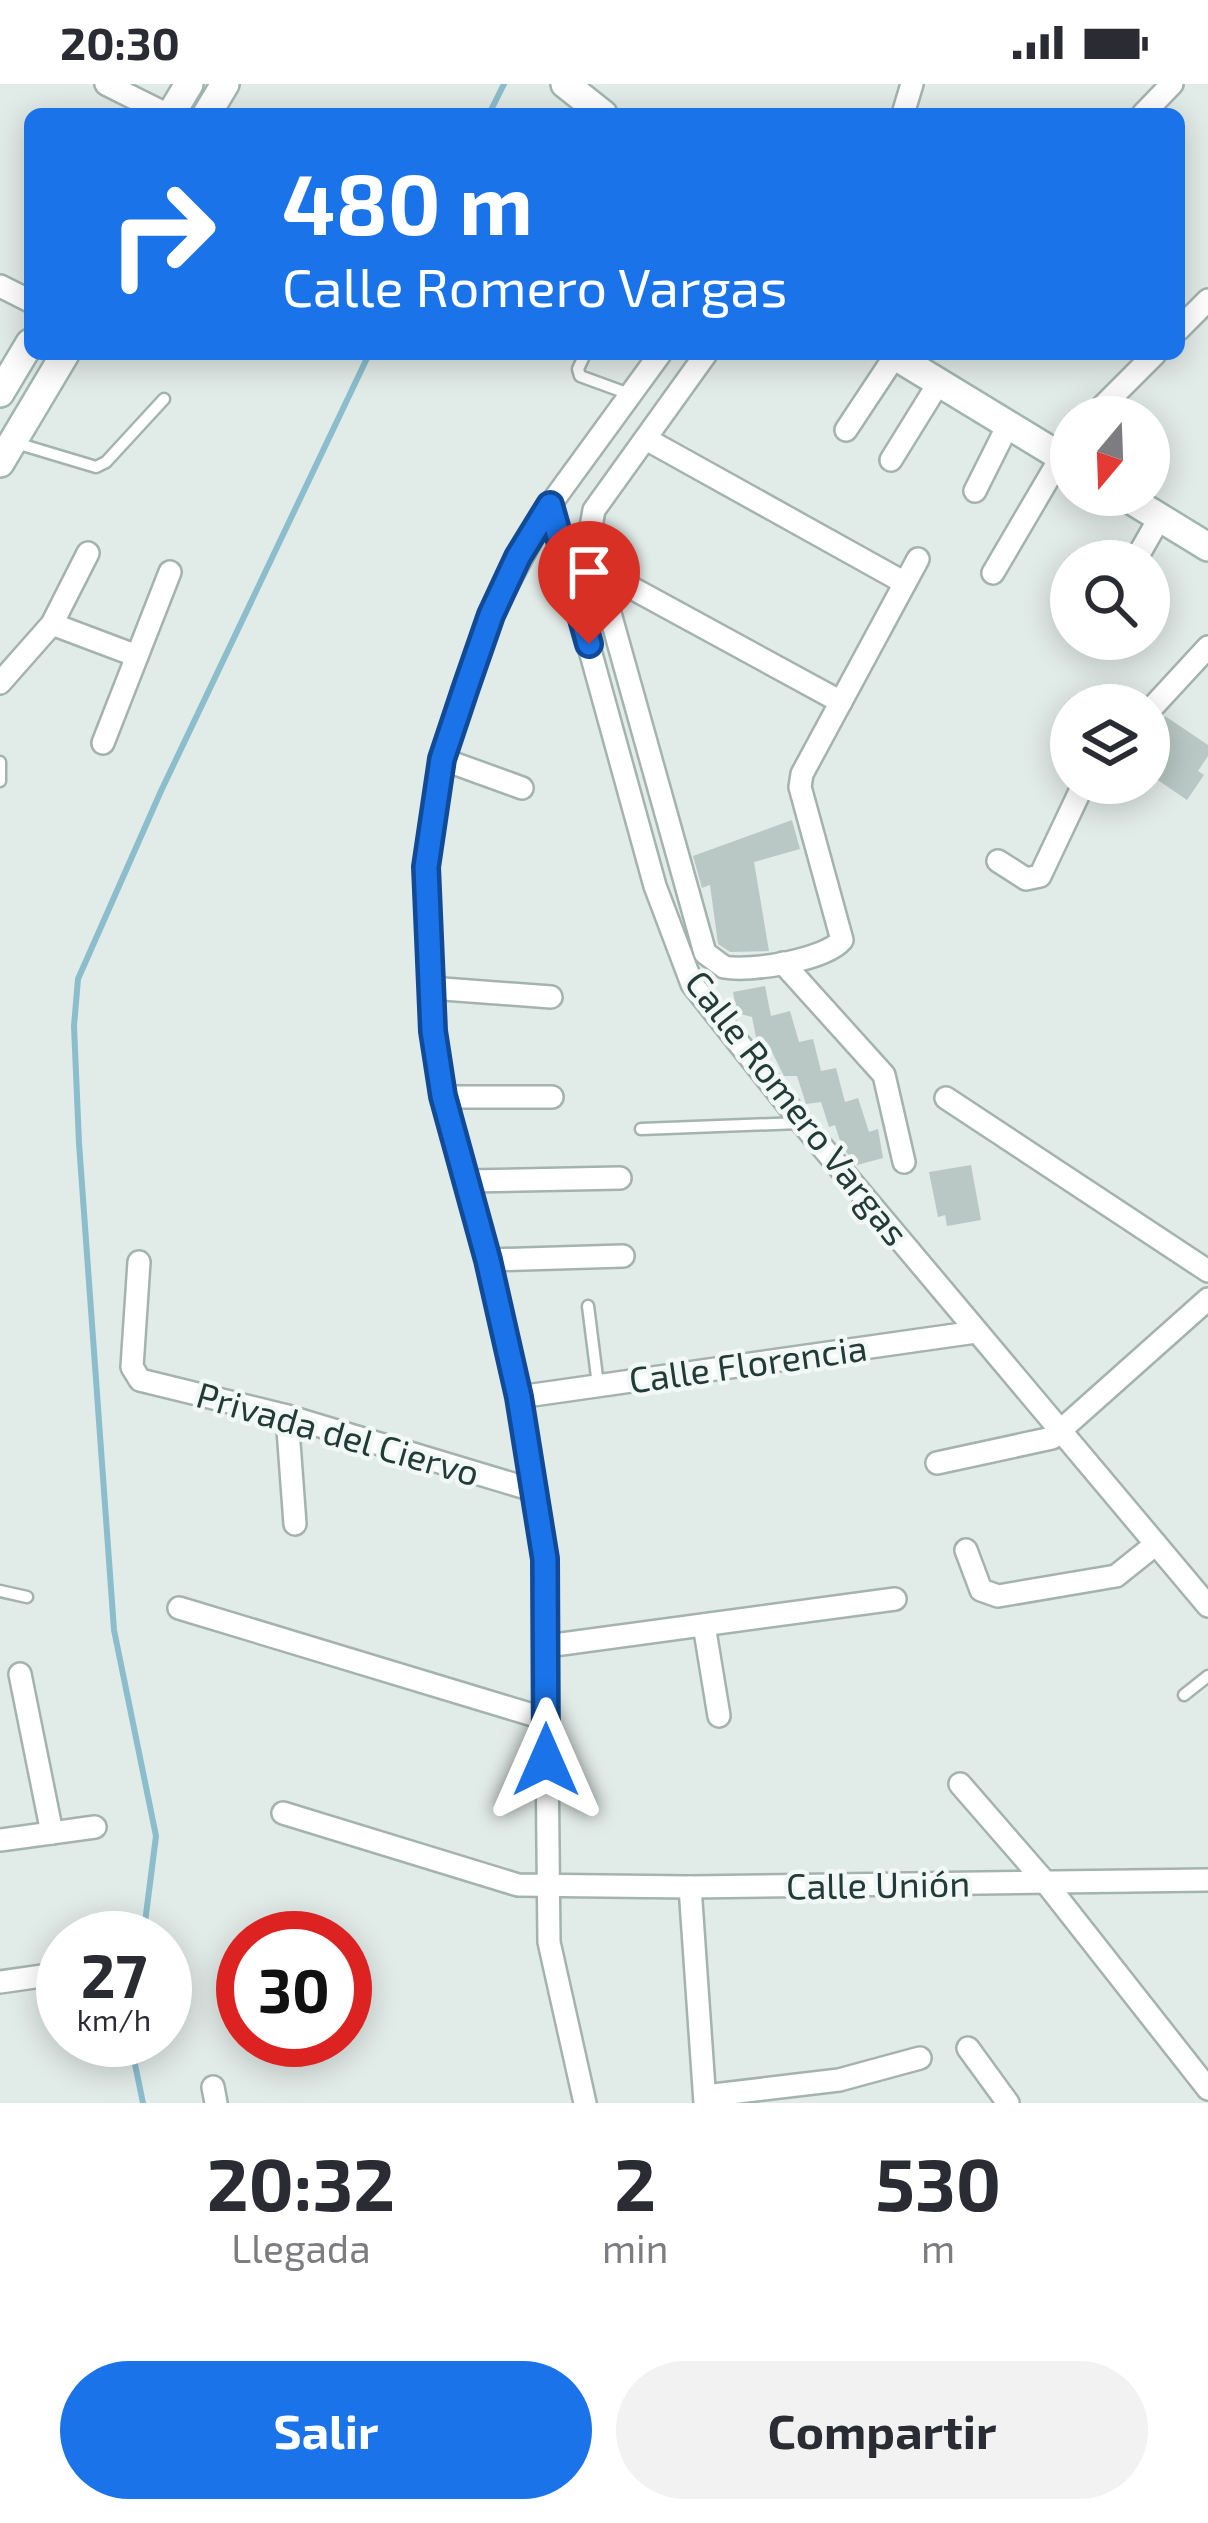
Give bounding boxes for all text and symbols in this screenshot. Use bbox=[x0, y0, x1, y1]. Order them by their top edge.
text: 20:30 bbox=[60, 15, 180, 69]
text: 480 m bbox=[282, 151, 533, 252]
icon: right bbox=[84, 156, 240, 312]
text: Calle Romero Vargas bbox=[282, 253, 787, 318]
north arrow bbox=[1050, 396, 1170, 516]
map controls bbox=[1050, 396, 1170, 804]
pin bbox=[538, 521, 640, 644]
icon: arrive bbox=[556, 539, 622, 605]
button: search bbox=[1050, 540, 1170, 660]
button: layers bbox=[1050, 684, 1170, 804]
street label: Calle Romero Vargas bbox=[678, 961, 919, 1253]
street label: Calle Florencia bbox=[626, 1325, 870, 1401]
street label: Privada del Ciervo bbox=[192, 1372, 485, 1493]
position arrow bbox=[483, 1697, 609, 1823]
street label: Calle Unión bbox=[786, 1860, 970, 1907]
speed limit sign: 30 bbox=[216, 1911, 372, 2067]
text: 27 bbox=[81, 1938, 147, 2010]
text: km/h bbox=[77, 2001, 151, 2037]
text: 20:32 bbox=[207, 2139, 395, 2225]
text: 2 bbox=[614, 2139, 656, 2225]
text: 530 bbox=[875, 2139, 1001, 2225]
text: Llegada bbox=[231, 2224, 371, 2271]
text: min bbox=[602, 2224, 668, 2271]
text: m bbox=[921, 2224, 955, 2271]
button: Salir bbox=[60, 2361, 592, 2499]
button: Compartir bbox=[616, 2361, 1148, 2499]

